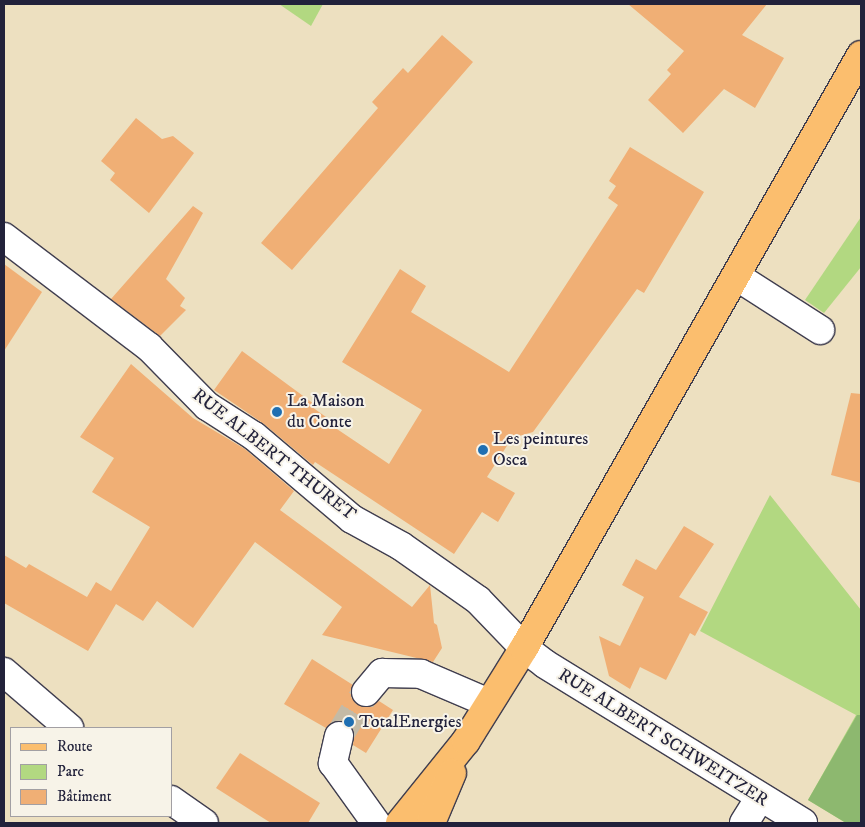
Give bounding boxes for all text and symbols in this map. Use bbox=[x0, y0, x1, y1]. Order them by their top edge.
street label: RUE ALBERT THURET bbox=[188, 385, 360, 525]
place label: La Maison du Conte bbox=[287, 391, 364, 434]
marker: La Maison du Conte bbox=[271, 406, 283, 418]
place label: Les peintures Osca bbox=[493, 429, 588, 472]
marker: Les peintures Osca bbox=[477, 444, 489, 456]
street label: RUE ALBERT SCHWEITZER bbox=[554, 664, 772, 812]
place label: TotalEnergies bbox=[359, 711, 461, 733]
marker: TotalEnergies bbox=[343, 716, 355, 728]
legend bbox=[10, 727, 172, 817]
text: Route bbox=[57, 737, 92, 756]
text: Parc bbox=[57, 762, 84, 781]
text: Bâtiment bbox=[57, 787, 112, 806]

